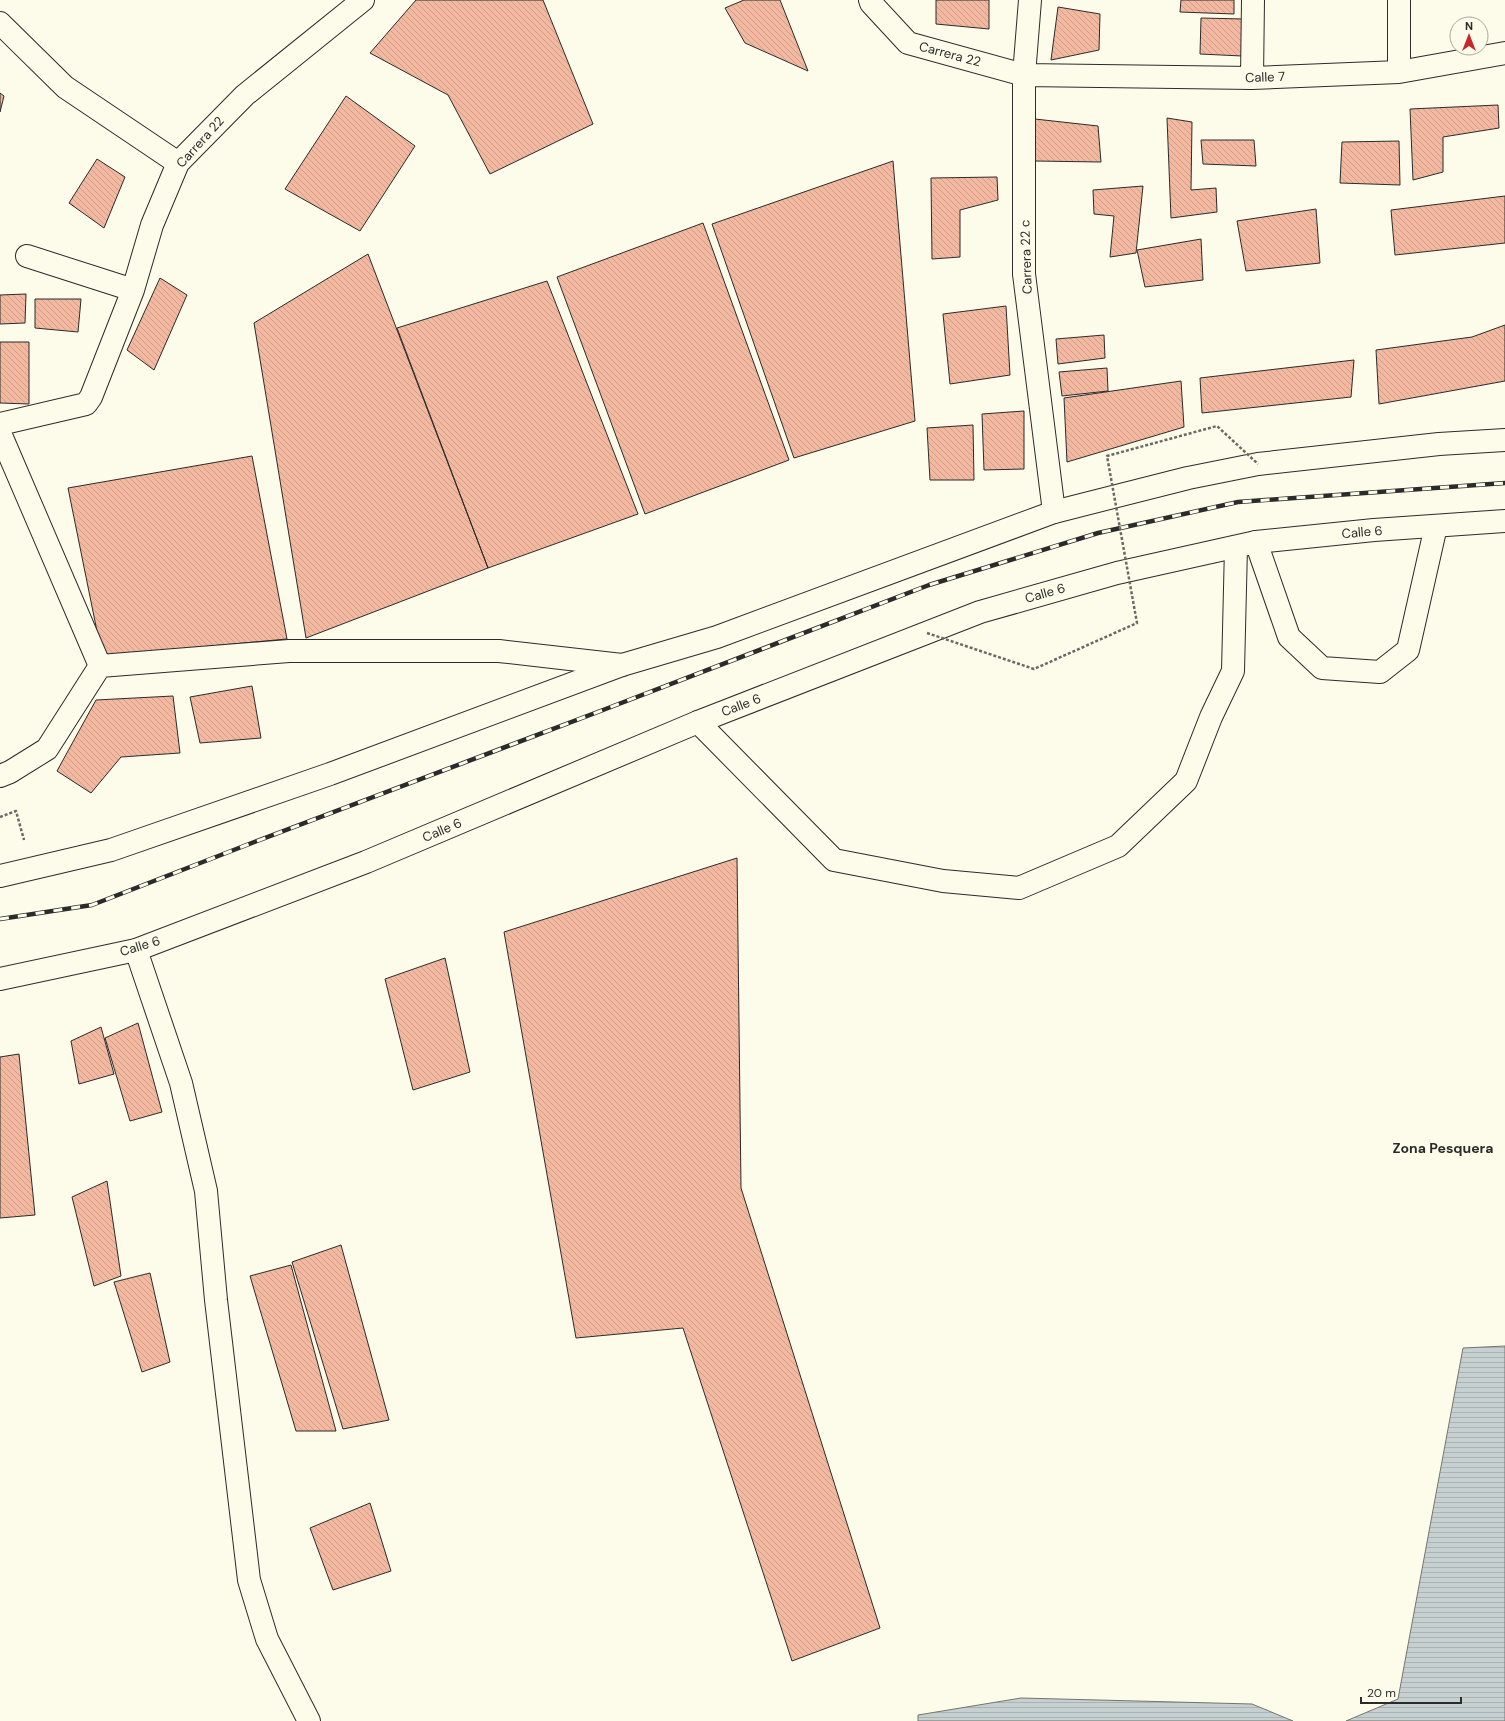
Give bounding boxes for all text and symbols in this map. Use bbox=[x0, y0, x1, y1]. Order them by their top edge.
north arrow bbox=[1449, 16, 1489, 56]
text: N bbox=[1465, 19, 1473, 33]
street label: Carrera 22 bbox=[917, 38, 983, 70]
street label: Calle 7 bbox=[1245, 68, 1285, 86]
street label: Carrera 22 bbox=[172, 113, 228, 171]
street label: Carrera 22 c bbox=[1016, 220, 1036, 294]
street label: Calle 6 bbox=[1341, 522, 1383, 542]
street label: Calle 6 bbox=[1023, 579, 1067, 607]
street label: Calle 6 bbox=[719, 690, 763, 720]
street label: Calle 6 bbox=[420, 814, 464, 846]
street label: Calle 6 bbox=[118, 932, 162, 960]
district label: Zona Pesquera bbox=[1392, 1139, 1494, 1157]
scale bar bbox=[1361, 1679, 1461, 1705]
text: 20 m bbox=[1367, 1685, 1396, 1701]

